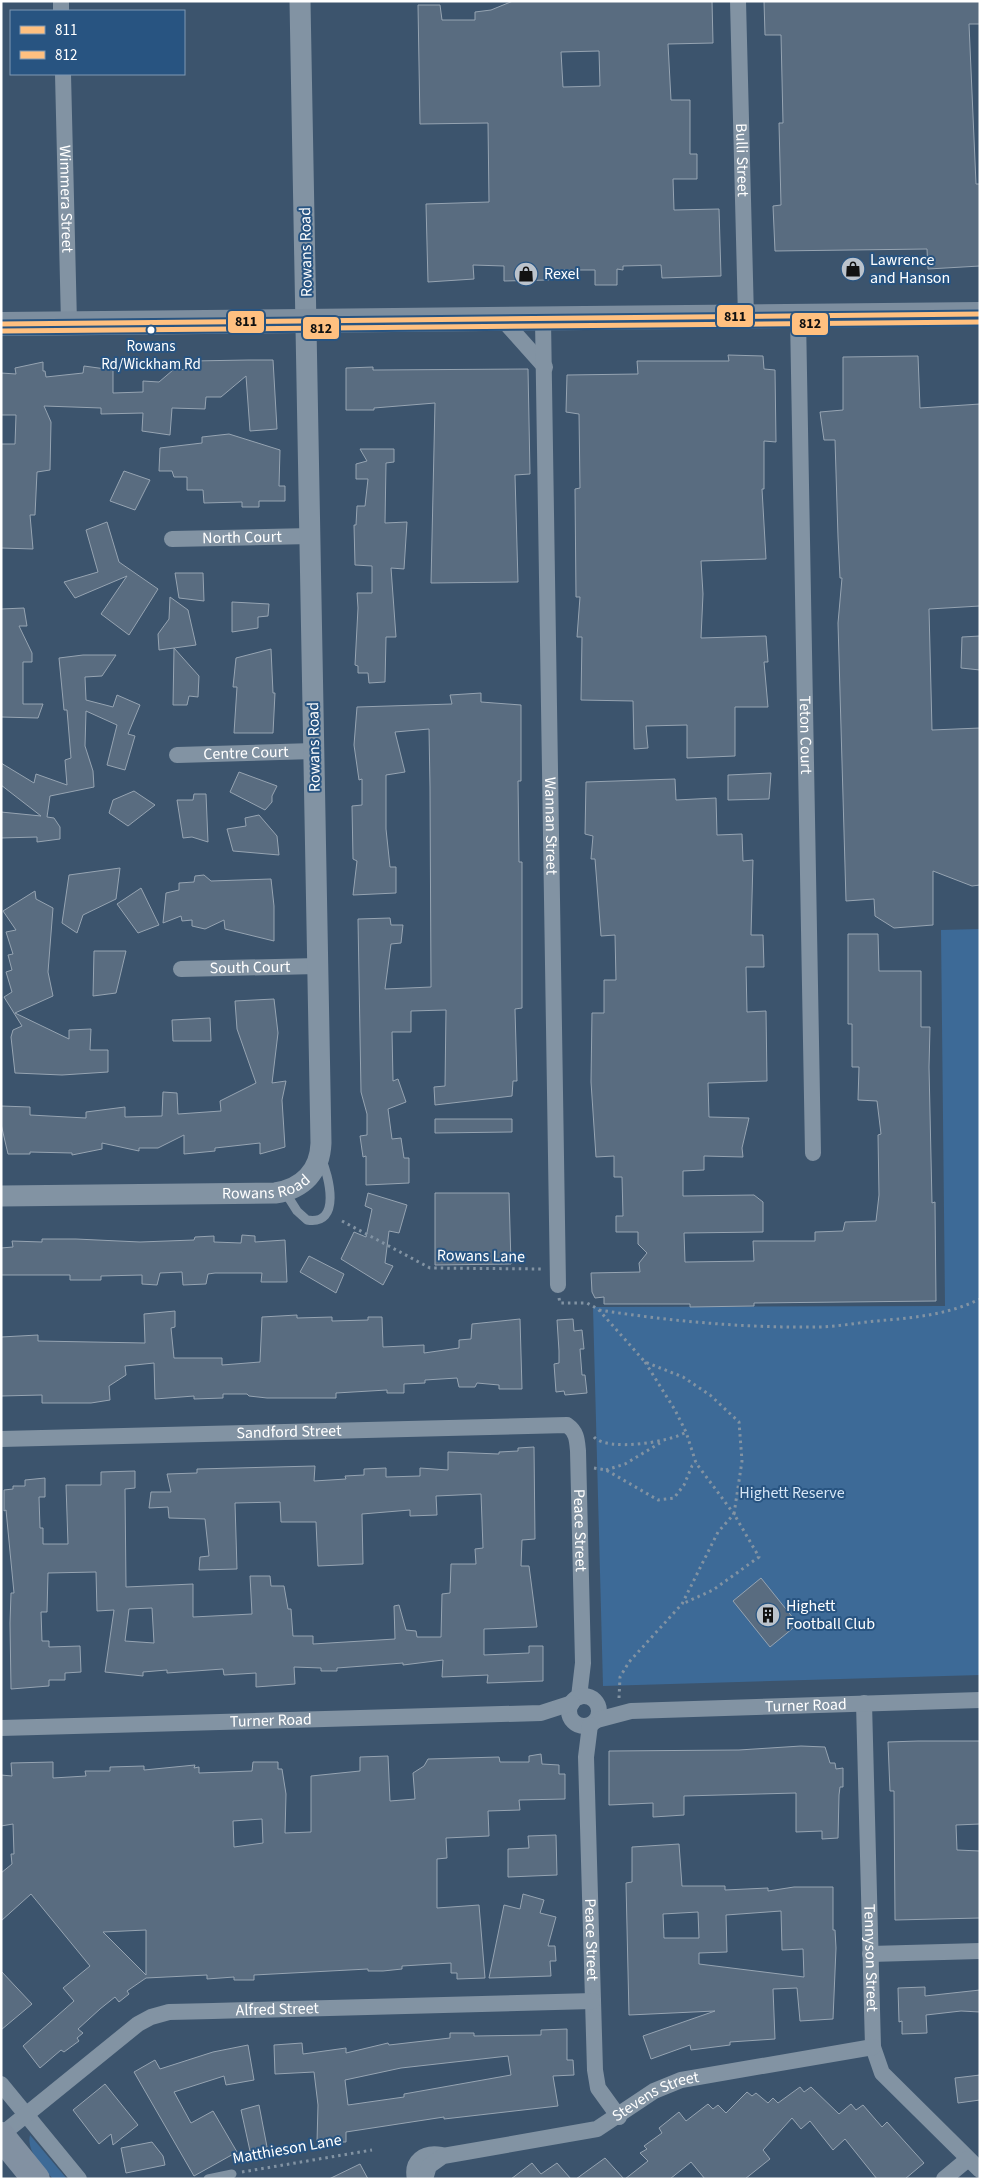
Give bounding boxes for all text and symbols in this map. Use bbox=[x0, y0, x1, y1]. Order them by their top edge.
legend bbox=[10, 10, 185, 75]
text: 811 bbox=[55, 20, 77, 41]
text: 812 bbox=[55, 45, 77, 66]
street label: Bulli Street bbox=[730, 123, 754, 198]
street label: Wimmera Street bbox=[54, 145, 78, 254]
street label: Rowans Road bbox=[294, 207, 318, 297]
place label: Lawrence and Hanson bbox=[870, 249, 950, 289]
shop icon: Lawrence and Hanson bbox=[840, 256, 866, 282]
shop icon: Rexel bbox=[513, 261, 539, 287]
place label: Rexel bbox=[544, 263, 580, 285]
line badge: 811 bbox=[716, 304, 754, 328]
text: 811 bbox=[724, 307, 746, 327]
line badge: 811 bbox=[227, 310, 265, 334]
text: 811 bbox=[235, 312, 257, 332]
line badge: 812 bbox=[791, 312, 829, 336]
text: 812 bbox=[799, 314, 821, 334]
line badge: 812 bbox=[302, 316, 340, 340]
text: 812 bbox=[310, 319, 332, 339]
marker: Rowans Rd/Wickham Rd bbox=[146, 325, 156, 335]
place label: Rowans Rd/Wickham Rd bbox=[101, 336, 201, 375]
street label: North Court bbox=[202, 526, 283, 549]
street label: Teton Court bbox=[794, 695, 817, 775]
street label: Rowans Road bbox=[302, 702, 326, 792]
street label: Centre Court bbox=[203, 741, 290, 765]
street label: Wannan Street bbox=[539, 777, 563, 876]
street label: South Court bbox=[209, 956, 291, 979]
street label: Rowans Road bbox=[222, 1169, 315, 1205]
street label: Rowans Lane bbox=[437, 1244, 525, 1268]
street label: Sandford Street bbox=[236, 1420, 342, 1444]
park label: Highett Reserve bbox=[739, 1482, 845, 1504]
street label: Peace Street bbox=[568, 1489, 592, 1573]
place label: Highett Football Club bbox=[786, 1595, 875, 1635]
building icon: Highett Football Club bbox=[755, 1602, 781, 1628]
street label: Turner Road bbox=[764, 1693, 847, 1718]
street label: Turner Road bbox=[230, 1708, 312, 1733]
street label: Peace Street bbox=[579, 1898, 603, 1982]
street label: Tennyson Street bbox=[858, 1904, 883, 2013]
street label: Alfred Street bbox=[235, 1997, 320, 2021]
street label: Stevens Street bbox=[608, 2066, 701, 2127]
street label: Matthieson Lane bbox=[231, 2129, 343, 2169]

